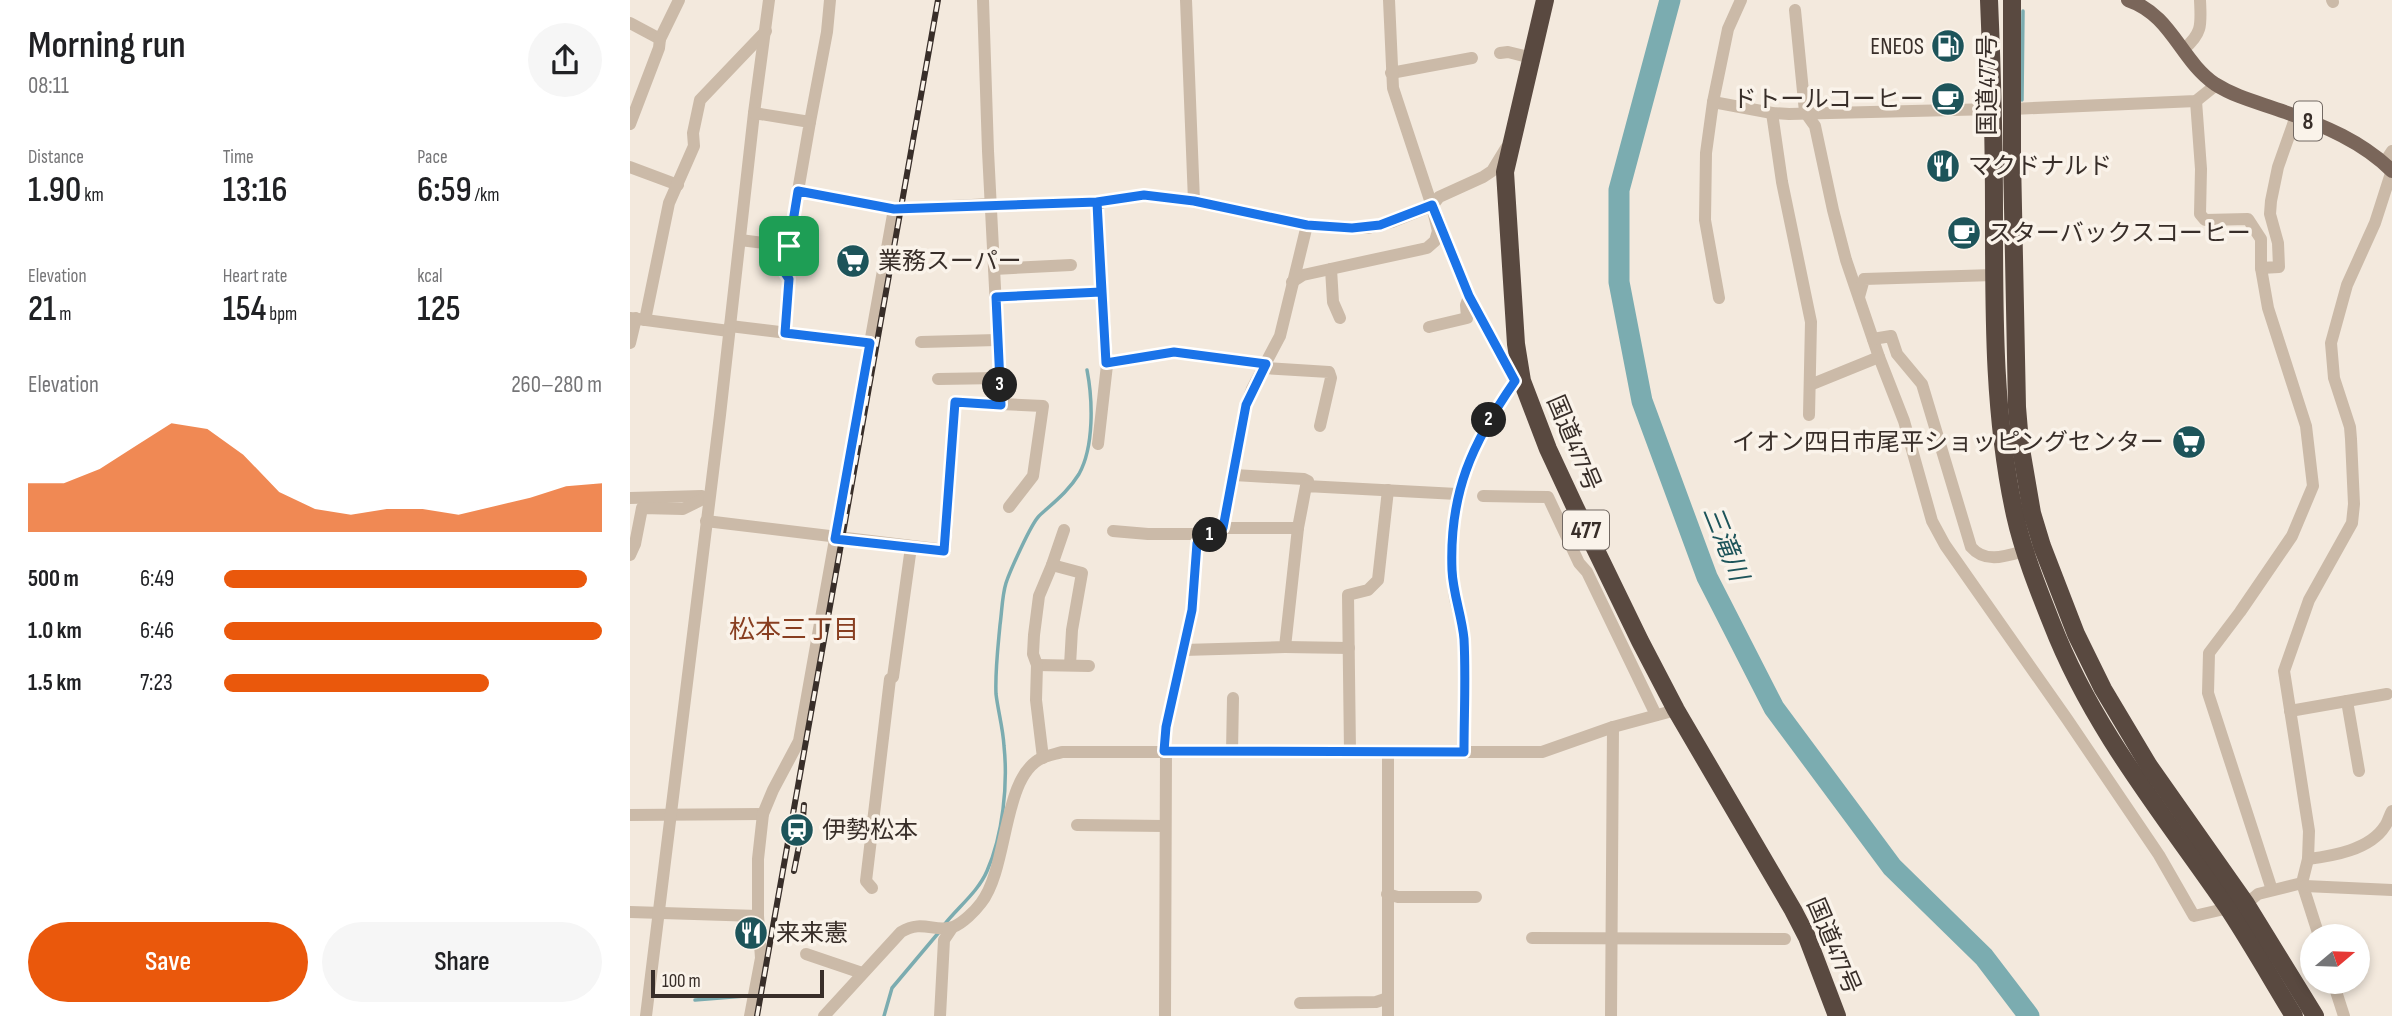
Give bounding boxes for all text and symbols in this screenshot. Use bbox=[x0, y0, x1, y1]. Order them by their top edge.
text: Morning run bbox=[28, 23, 186, 68]
button: share bbox=[528, 23, 602, 97]
fuel station icon: ENEOS bbox=[1929, 27, 1967, 65]
place label: ENEOS bbox=[1870, 32, 1924, 61]
street label: 国道477号 bbox=[1973, 34, 2002, 136]
text: 08:11 bbox=[28, 72, 69, 100]
cafe icon: ドトールコーヒー bbox=[1929, 80, 1967, 118]
place label: ドトールコーヒー bbox=[1732, 85, 1924, 114]
road number: 8 bbox=[2294, 102, 2322, 140]
text: Distance bbox=[28, 146, 84, 169]
text: Time bbox=[223, 146, 254, 169]
text: Pace bbox=[417, 146, 448, 169]
restaurant icon: マクドナルド bbox=[1924, 147, 1962, 185]
place label: マクドナルド bbox=[1968, 152, 2112, 181]
text: 1.90 bbox=[28, 169, 81, 212]
text: 13:16 bbox=[223, 169, 287, 212]
text: 6:59 bbox=[417, 169, 472, 212]
text: km bbox=[81, 184, 104, 207]
text: /km bbox=[472, 184, 499, 207]
cafe icon: スターバックスコーヒー bbox=[1945, 214, 1983, 252]
pin bbox=[759, 216, 819, 276]
place label: スターバックスコーヒー bbox=[1988, 219, 2251, 248]
icon: arrive bbox=[770, 227, 808, 265]
supermarket icon: 業務スーパー bbox=[834, 242, 872, 280]
place label: 業務スーパー bbox=[878, 247, 1022, 276]
text: Elevation bbox=[28, 265, 87, 288]
text: Heart rate bbox=[223, 265, 288, 288]
text: kcal bbox=[417, 265, 442, 288]
text: 21 bbox=[28, 288, 56, 331]
text: 154 bbox=[223, 288, 266, 331]
text: 125 bbox=[417, 288, 461, 331]
text: m bbox=[56, 303, 71, 326]
text: bpm bbox=[266, 303, 297, 326]
pin: 3 bbox=[982, 368, 1018, 402]
text: Elevation bbox=[28, 371, 99, 399]
text: 260–280 m bbox=[511, 371, 602, 399]
text: 3 bbox=[995, 373, 1004, 396]
street label: 国道477号 bbox=[1540, 391, 1607, 495]
pin: 2 bbox=[1472, 402, 1506, 438]
text: 2 bbox=[1484, 408, 1493, 431]
supermarket icon: イオン四日市尾平ショッピングセンター bbox=[2170, 423, 2208, 461]
place label: イオン四日市尾平ショッピングセンター bbox=[1732, 428, 2164, 457]
water label: 三滝川 bbox=[1696, 502, 1755, 588]
road number: 477 bbox=[1563, 510, 1609, 550]
pin: 1 bbox=[1192, 518, 1228, 552]
text: 1 bbox=[1206, 523, 1213, 546]
text: 500 m bbox=[28, 565, 79, 593]
text: 6:49 bbox=[140, 565, 174, 593]
district label: 松本三丁目 bbox=[729, 615, 859, 646]
text: 1.0 km bbox=[28, 617, 82, 645]
text: 6:46 bbox=[140, 617, 174, 645]
text: 1.5 km bbox=[28, 669, 81, 697]
text: 7:23 bbox=[140, 669, 173, 697]
station icon: 伊勢松本 bbox=[778, 811, 816, 849]
place label: 伊勢松本 bbox=[822, 816, 918, 845]
street label: 国道477号 bbox=[1800, 894, 1867, 998]
restaurant icon: 来来憲 bbox=[732, 914, 770, 952]
place label: 来来憲 bbox=[776, 919, 848, 948]
button: Save bbox=[28, 922, 308, 1002]
button: Share bbox=[322, 922, 602, 1002]
north arrow bbox=[2300, 924, 2370, 994]
map controls bbox=[2300, 924, 2370, 994]
scale bar bbox=[651, 967, 824, 999]
text: 100 m bbox=[662, 970, 701, 993]

